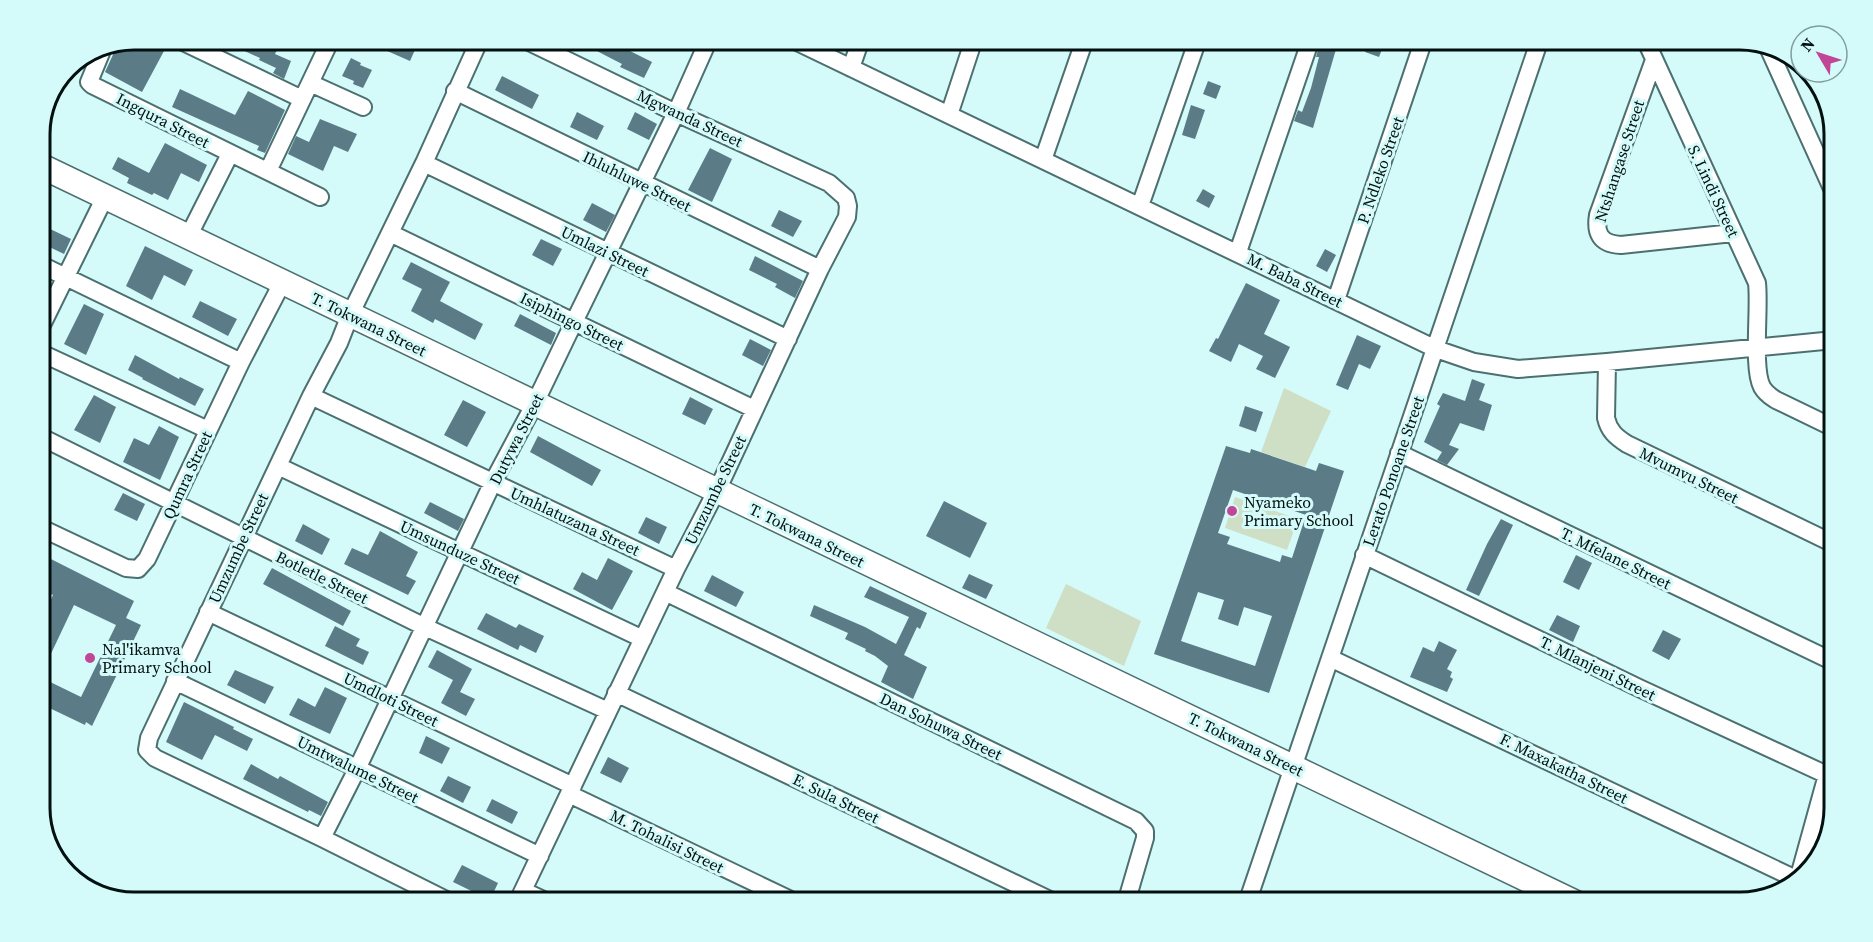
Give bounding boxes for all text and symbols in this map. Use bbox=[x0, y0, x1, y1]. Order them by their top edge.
north arrow bbox=[1789, 24, 1849, 84]
text: N bbox=[1795, 33, 1820, 56]
street label: Mgwanda Street bbox=[634, 84, 747, 152]
street label: Ingqura Street bbox=[113, 87, 214, 153]
street label: Ntshangase Street bbox=[1589, 96, 1649, 225]
street label: P. Ndleko Street bbox=[1351, 113, 1409, 227]
street label: S. Lindi Street bbox=[1683, 141, 1745, 241]
street label: Ihluhluwe Street bbox=[579, 145, 696, 217]
street label: Umlazi Street bbox=[557, 220, 653, 282]
street label: M. Baba Street bbox=[1244, 247, 1347, 313]
street label: Isiphingo Street bbox=[517, 286, 628, 356]
street label: T. Tokwana Street bbox=[308, 287, 431, 362]
street label: Dutywa Street bbox=[484, 389, 549, 488]
street label: Lerato Ponoane Street bbox=[1357, 392, 1429, 549]
street label: Qumra Street bbox=[157, 427, 217, 523]
street label: Umzumbe Street bbox=[679, 431, 751, 548]
street label: Mvumvu Street bbox=[1636, 442, 1743, 509]
street label: Umhlatuzana Street bbox=[507, 481, 644, 561]
street label: Umzumbe Street bbox=[203, 489, 273, 607]
place label: Nyameko Primary School bbox=[1244, 491, 1354, 531]
street label: T. Tokwana Street bbox=[746, 498, 869, 573]
marker: Nyameko Primary School bbox=[1225, 504, 1239, 518]
street label: Umsunduze Street bbox=[396, 514, 524, 590]
street label: T. Mfelane Street bbox=[1557, 522, 1675, 595]
street label: Botletle Street bbox=[272, 545, 372, 609]
street label: T. Mlanjeni Street bbox=[1537, 631, 1660, 706]
place label: Nal'ikamva Primary School bbox=[102, 638, 212, 678]
marker: Nal'ikamva Primary School bbox=[83, 651, 97, 665]
street label: Umdloti Street bbox=[340, 667, 443, 732]
street label: Dan Sohuwa Street bbox=[876, 687, 1006, 765]
street label: T. Tokwana Street bbox=[1185, 707, 1308, 782]
street label: F. Maxakatha Street bbox=[1496, 727, 1632, 809]
street label: Umtwalume Street bbox=[294, 730, 423, 808]
street label: E. Sula Street bbox=[789, 768, 883, 829]
street label: M. Tohalisi Street bbox=[606, 804, 728, 878]

